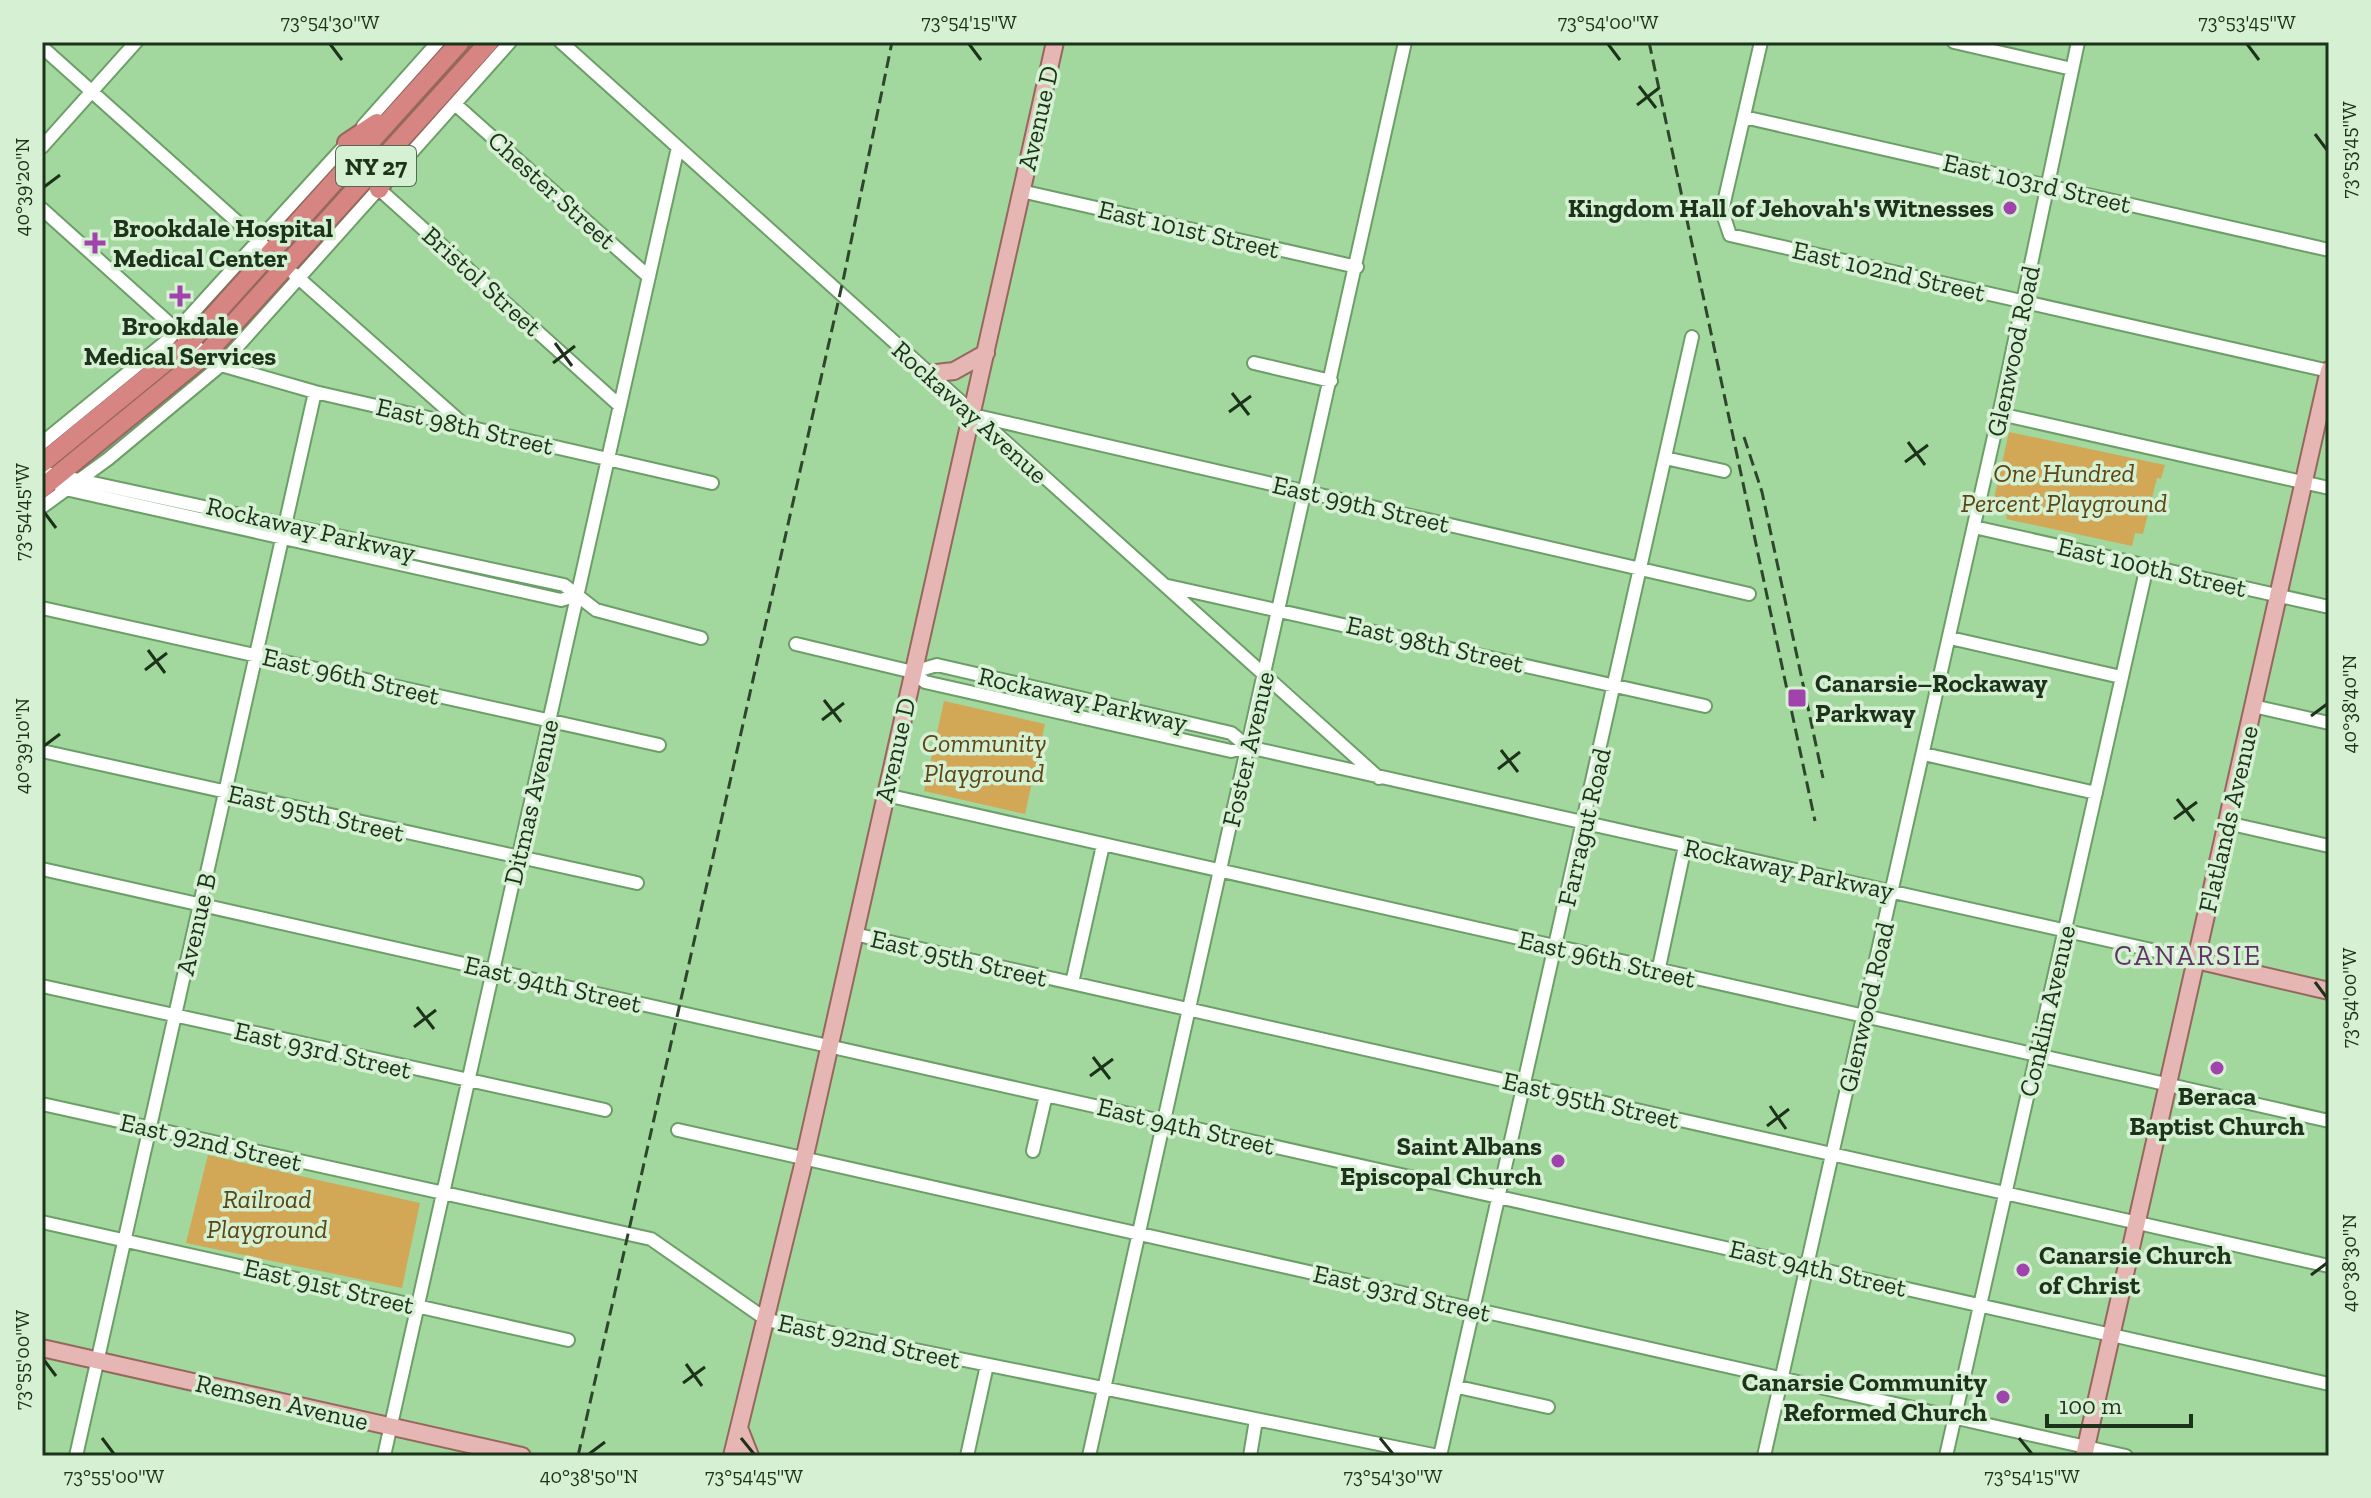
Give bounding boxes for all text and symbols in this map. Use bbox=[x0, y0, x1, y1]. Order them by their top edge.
text: 73°54'30"W bbox=[281, 10, 380, 34]
text: 73°54'15"W bbox=[921, 10, 1017, 34]
text: 73°54'00"W bbox=[1558, 10, 1659, 34]
text: 73°53'45"W bbox=[2198, 10, 2296, 34]
street label: Avenue D bbox=[1010, 62, 1066, 174]
text: 73°53'45"W bbox=[2337, 101, 2361, 199]
street label: Chester Street bbox=[481, 124, 623, 256]
text: 40°39'20"N bbox=[10, 138, 34, 236]
road number: NY 27 bbox=[336, 146, 416, 186]
street label: East 103rd Street bbox=[1940, 146, 2135, 220]
place label: Kingdom Hall of Jehovah's Witnesses bbox=[1568, 192, 1994, 224]
street label: East 101st Street bbox=[1095, 193, 1283, 266]
marker: Kingdom Hall of Jehovah's Witnesses bbox=[2001, 199, 2019, 217]
place label: Brookdale Hospital Medical Center bbox=[113, 212, 333, 274]
street label: Bristol Street bbox=[416, 219, 549, 343]
marker: Brookdale Hospital Medical Center bbox=[84, 232, 106, 254]
street label: East 102nd Street bbox=[1790, 233, 1989, 309]
street label: Glenwood Road bbox=[1979, 263, 2047, 439]
marker: Brookdale Medical Services bbox=[169, 285, 191, 307]
place label: Brookdale Medical Services bbox=[84, 310, 276, 372]
street label: Rockaway Avenue bbox=[885, 334, 1055, 490]
street label: East 98th Street bbox=[373, 390, 557, 462]
park label: One Hundred Percent Playground bbox=[1961, 457, 2167, 519]
text: 73°54'45"W bbox=[10, 463, 34, 561]
street label: East 99th Street bbox=[1269, 468, 1453, 540]
street label: Rockaway Parkway bbox=[203, 489, 420, 569]
street label: East 100th Street bbox=[2054, 530, 2250, 604]
street label: East 98th Street bbox=[1343, 608, 1527, 680]
street label: East 96th Street bbox=[259, 640, 443, 712]
text: 40°38'40"N bbox=[2337, 655, 2361, 753]
street label: Rockaway Parkway bbox=[975, 659, 1192, 739]
place label: Canarsie–Rockaway Parkway bbox=[1815, 667, 2048, 729]
street label: Foster Avenue bbox=[1215, 668, 1281, 830]
marker: Canarsie–Rockaway Parkway bbox=[1786, 687, 1808, 709]
street label: Avenue D bbox=[867, 694, 923, 806]
text: 40°39'10"N bbox=[10, 698, 34, 794]
street label: Ditmas Avenue bbox=[496, 716, 566, 888]
street label: Flatlands Avenue bbox=[2191, 722, 2265, 916]
park label: Community Playground bbox=[922, 727, 1046, 789]
street label: Farragut Road bbox=[1550, 745, 1618, 909]
street label: East 95th Street bbox=[225, 777, 408, 849]
street label: Rockaway Parkway bbox=[1681, 831, 1898, 907]
street label: Avenue B bbox=[169, 870, 223, 978]
street label: Glenwood Road bbox=[1831, 919, 1901, 1095]
street label: East 95th Street bbox=[868, 922, 1051, 994]
street label: Conklin Avenue bbox=[2012, 922, 2082, 1100]
street label: East 96th Street bbox=[1515, 923, 1699, 995]
district label: CANARSIE bbox=[2114, 939, 2262, 972]
text: 73°54'00"W bbox=[2337, 947, 2361, 1048]
street label: East 94th Street bbox=[461, 948, 645, 1020]
street label: East 93rd Street bbox=[231, 1014, 415, 1086]
marker: Beraca Baptist Church bbox=[2208, 1059, 2226, 1077]
street label: East 95th Street bbox=[1500, 1064, 1683, 1136]
place label: Beraca Baptist Church bbox=[2129, 1080, 2305, 1142]
street label: East 94th Street bbox=[1094, 1090, 1278, 1162]
street label: East 92nd Street bbox=[117, 1106, 305, 1179]
place label: Saint Albans Episcopal Church bbox=[1340, 1130, 1542, 1192]
marker: Saint Albans Episcopal Church bbox=[1549, 1152, 1567, 1170]
park label: Railroad Playground bbox=[206, 1183, 328, 1245]
text: 40°38'30"N bbox=[2337, 1214, 2361, 1312]
street label: East 94th Street bbox=[1726, 1232, 1910, 1304]
place label: Canarsie Church of Christ bbox=[2039, 1239, 2232, 1301]
street label: East 91st Street bbox=[241, 1251, 418, 1321]
street label: East 93rd Street bbox=[1310, 1257, 1494, 1329]
marker: Canarsie Church of Christ bbox=[2014, 1261, 2032, 1279]
street label: East 92nd Street bbox=[775, 1306, 963, 1376]
text: 73°55'00"W bbox=[10, 1309, 34, 1410]
place label: Canarsie Community Reformed Church bbox=[1742, 1366, 1987, 1428]
street label: Remsen Avenue bbox=[192, 1367, 372, 1437]
scale bar bbox=[2047, 1378, 2191, 1428]
marker: Canarsie Community Reformed Church bbox=[1994, 1388, 2012, 1406]
text: 100 m bbox=[2059, 1391, 2122, 1420]
text: 73°55'00"W bbox=[64, 1464, 165, 1488]
text: 40°38'50"N bbox=[540, 1464, 638, 1488]
text: 73°54'45"W bbox=[705, 1464, 803, 1488]
text: 73°54'30"W bbox=[1344, 1464, 1443, 1488]
text: 73°54'15"W bbox=[1984, 1464, 2080, 1488]

